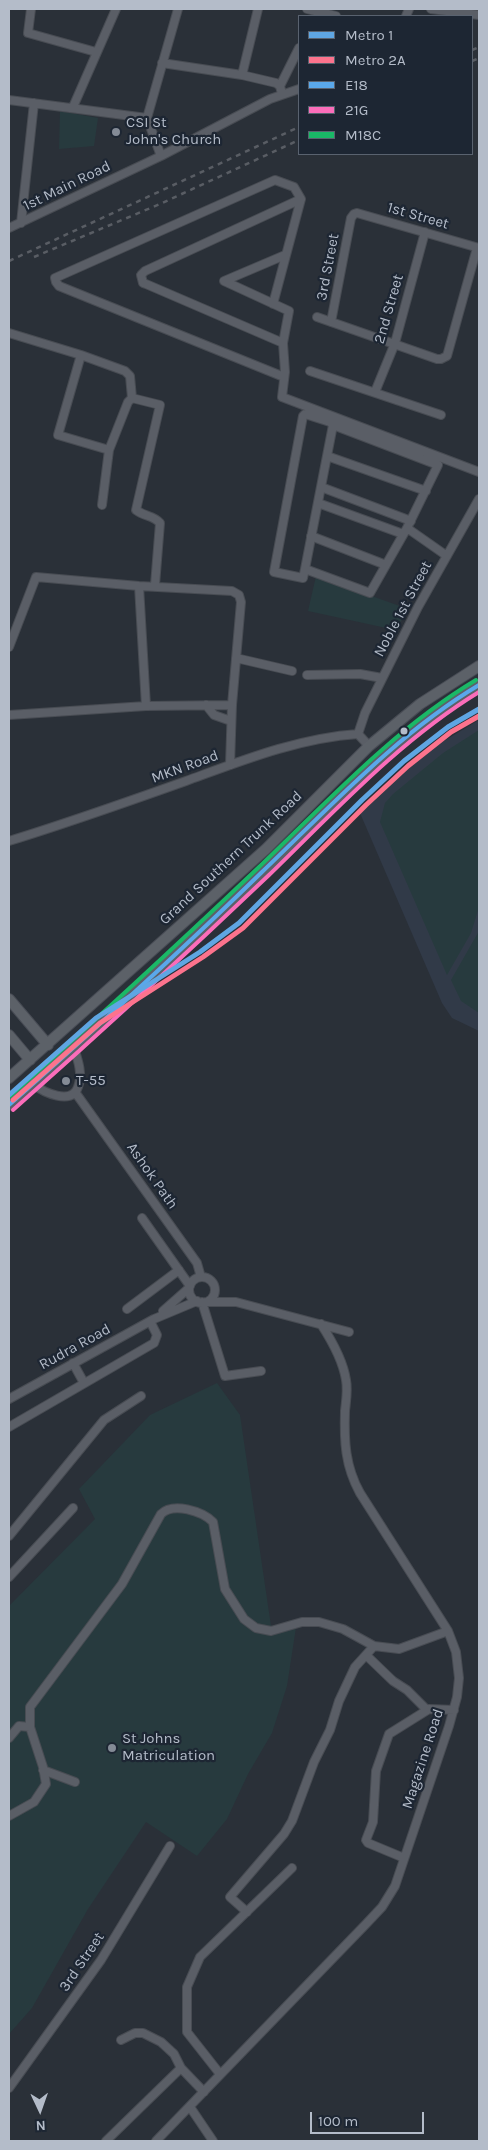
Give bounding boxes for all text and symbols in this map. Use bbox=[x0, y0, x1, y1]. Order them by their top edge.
legend bbox=[298, 15, 473, 155]
text: Metro 1 bbox=[345, 26, 393, 44]
text: Metro 2A bbox=[345, 51, 406, 69]
text: E18 bbox=[345, 76, 368, 94]
text: 21G bbox=[345, 101, 368, 119]
place label: CSI St John's Church bbox=[126, 114, 221, 149]
marker: CSI St John's Church bbox=[110, 126, 122, 138]
text: M18C bbox=[345, 126, 381, 144]
street label: 1st Main Road bbox=[21, 157, 113, 215]
street label: 1st Street bbox=[385, 199, 451, 233]
street label: 3rd Street bbox=[313, 232, 343, 302]
street label: 2nd Street bbox=[371, 272, 407, 346]
street label: Noble 1st Street bbox=[370, 558, 436, 660]
unlabelled marker bbox=[399, 726, 409, 736]
street label: MKN Road bbox=[149, 747, 221, 787]
street label: Grand Southern Trunk Road bbox=[156, 787, 306, 929]
place label: T-55 bbox=[76, 1072, 106, 1090]
marker: T-55 bbox=[60, 1075, 72, 1087]
street label: Ashok Path bbox=[123, 1139, 181, 1213]
street label: Rudra Road bbox=[36, 1320, 114, 1374]
street label: Magazine Road bbox=[398, 1707, 448, 1811]
place label: St Johns Matriculation bbox=[122, 1730, 215, 1765]
marker: St Johns Matriculation bbox=[106, 1742, 118, 1754]
street label: 3rd Street bbox=[56, 1929, 108, 1995]
north arrow bbox=[15, 2085, 65, 2135]
scale bar bbox=[313, 2102, 427, 2134]
text: 100 m bbox=[318, 2112, 358, 2130]
text: N bbox=[35, 2117, 46, 2134]

